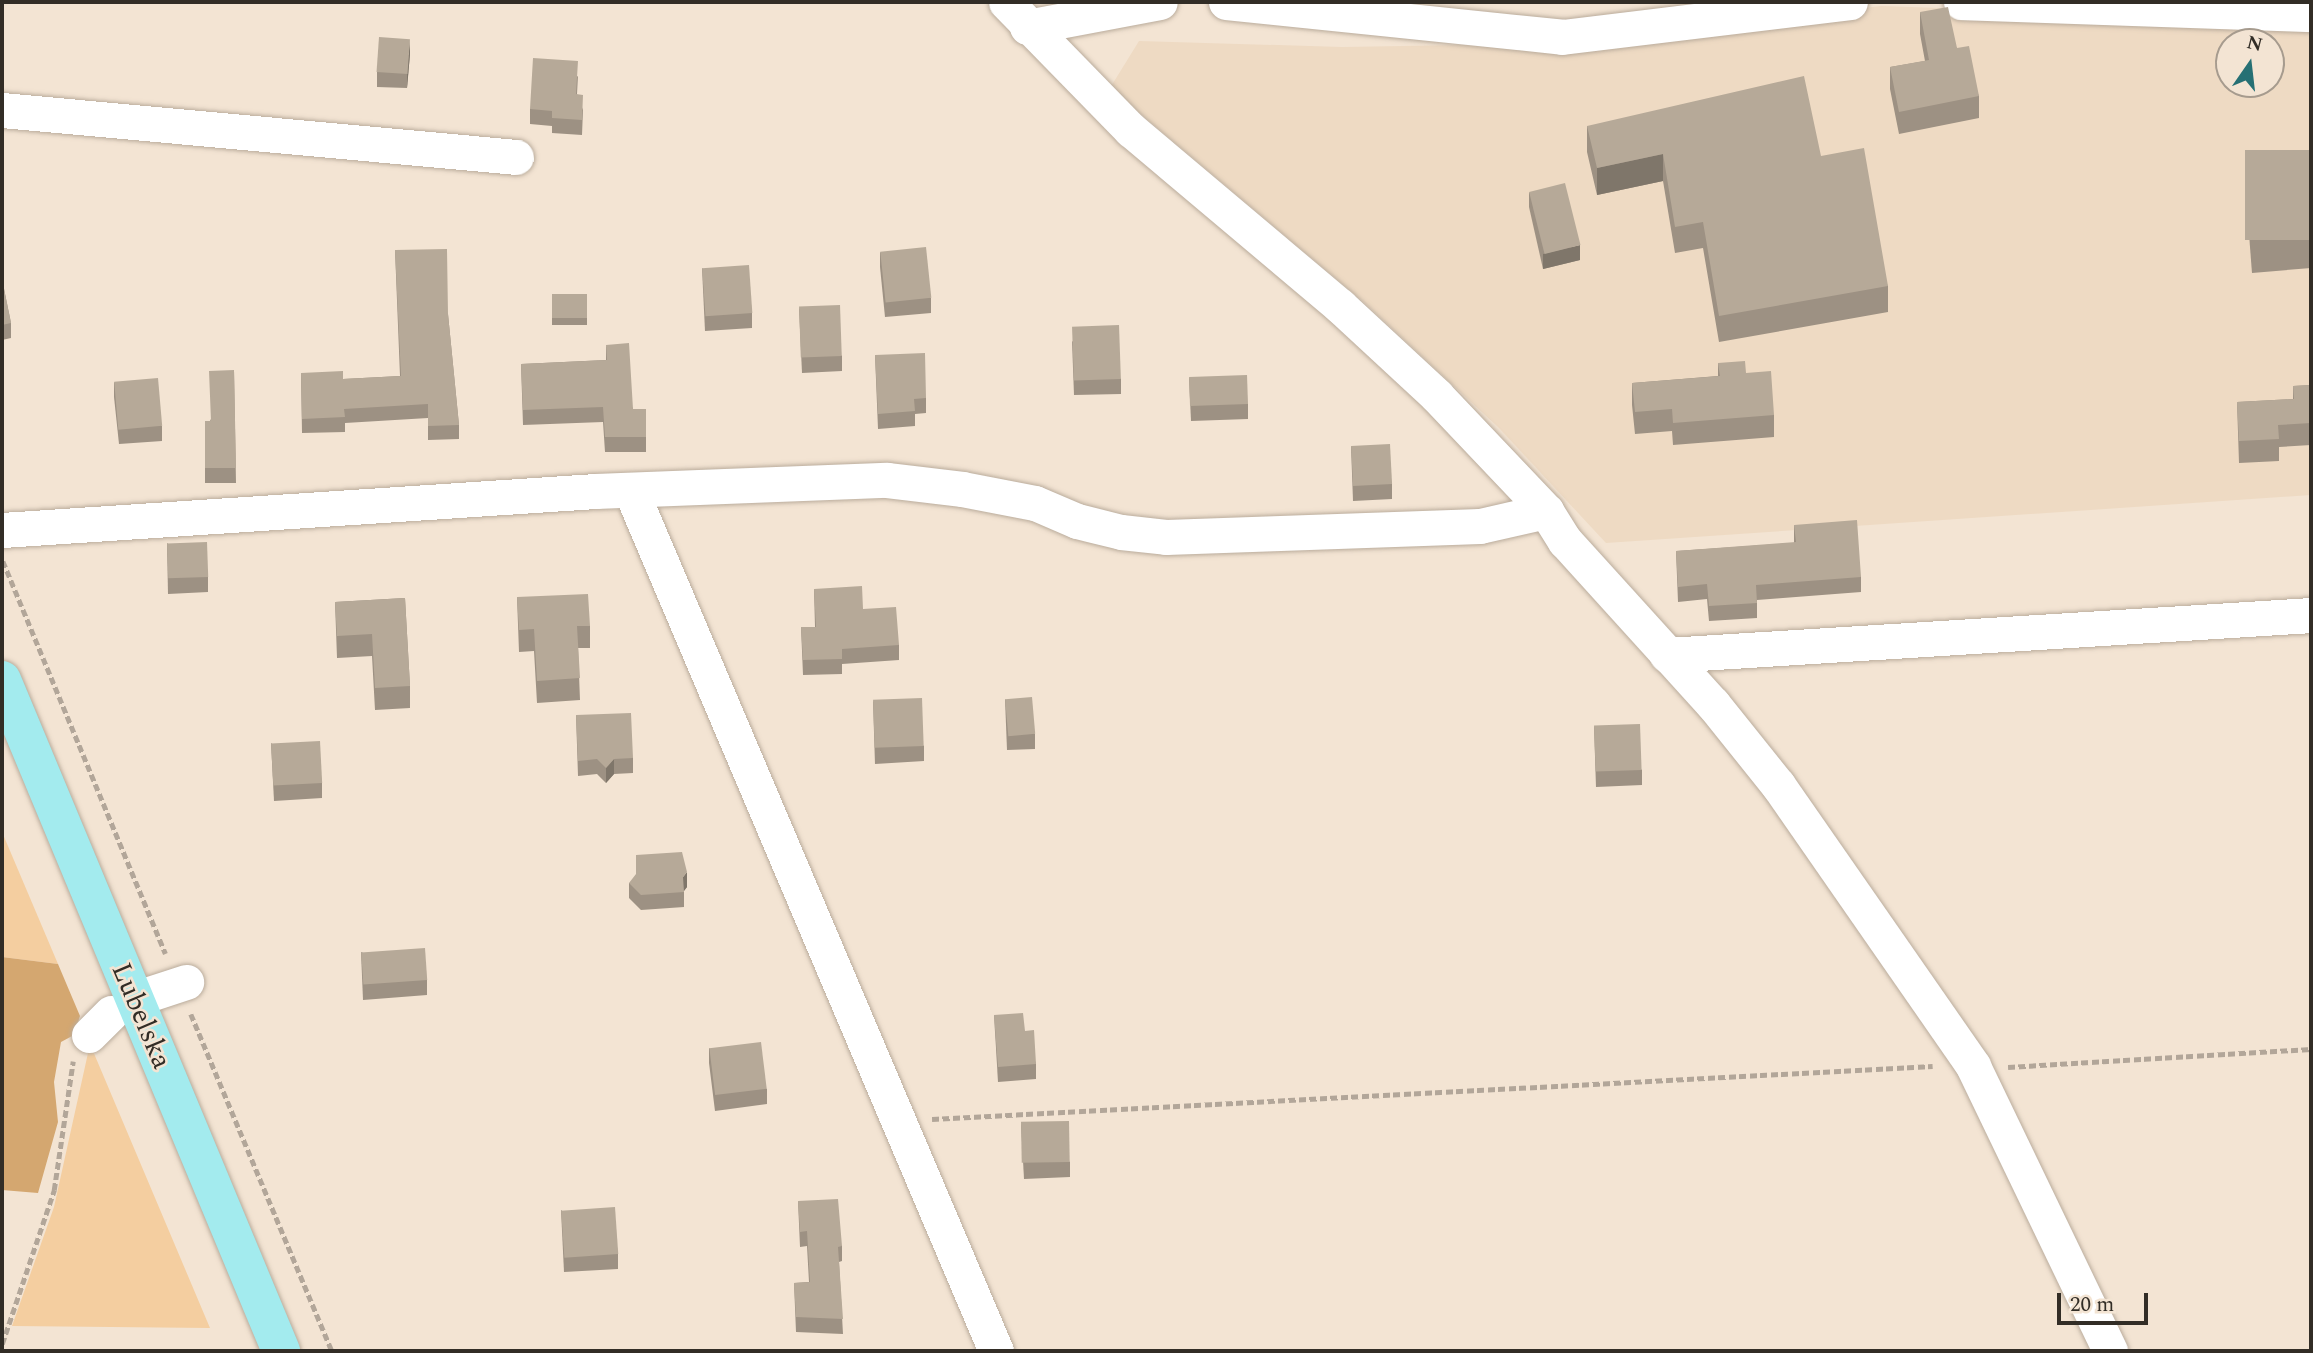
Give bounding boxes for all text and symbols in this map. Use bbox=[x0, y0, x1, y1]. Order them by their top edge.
north arrow bbox=[2215, 28, 2285, 98]
text: N bbox=[2244, 28, 2266, 60]
street label: Lubelska bbox=[104, 958, 178, 1074]
scale bar bbox=[2061, 1280, 2152, 1324]
text: 20 m bbox=[2070, 1289, 2114, 1321]

